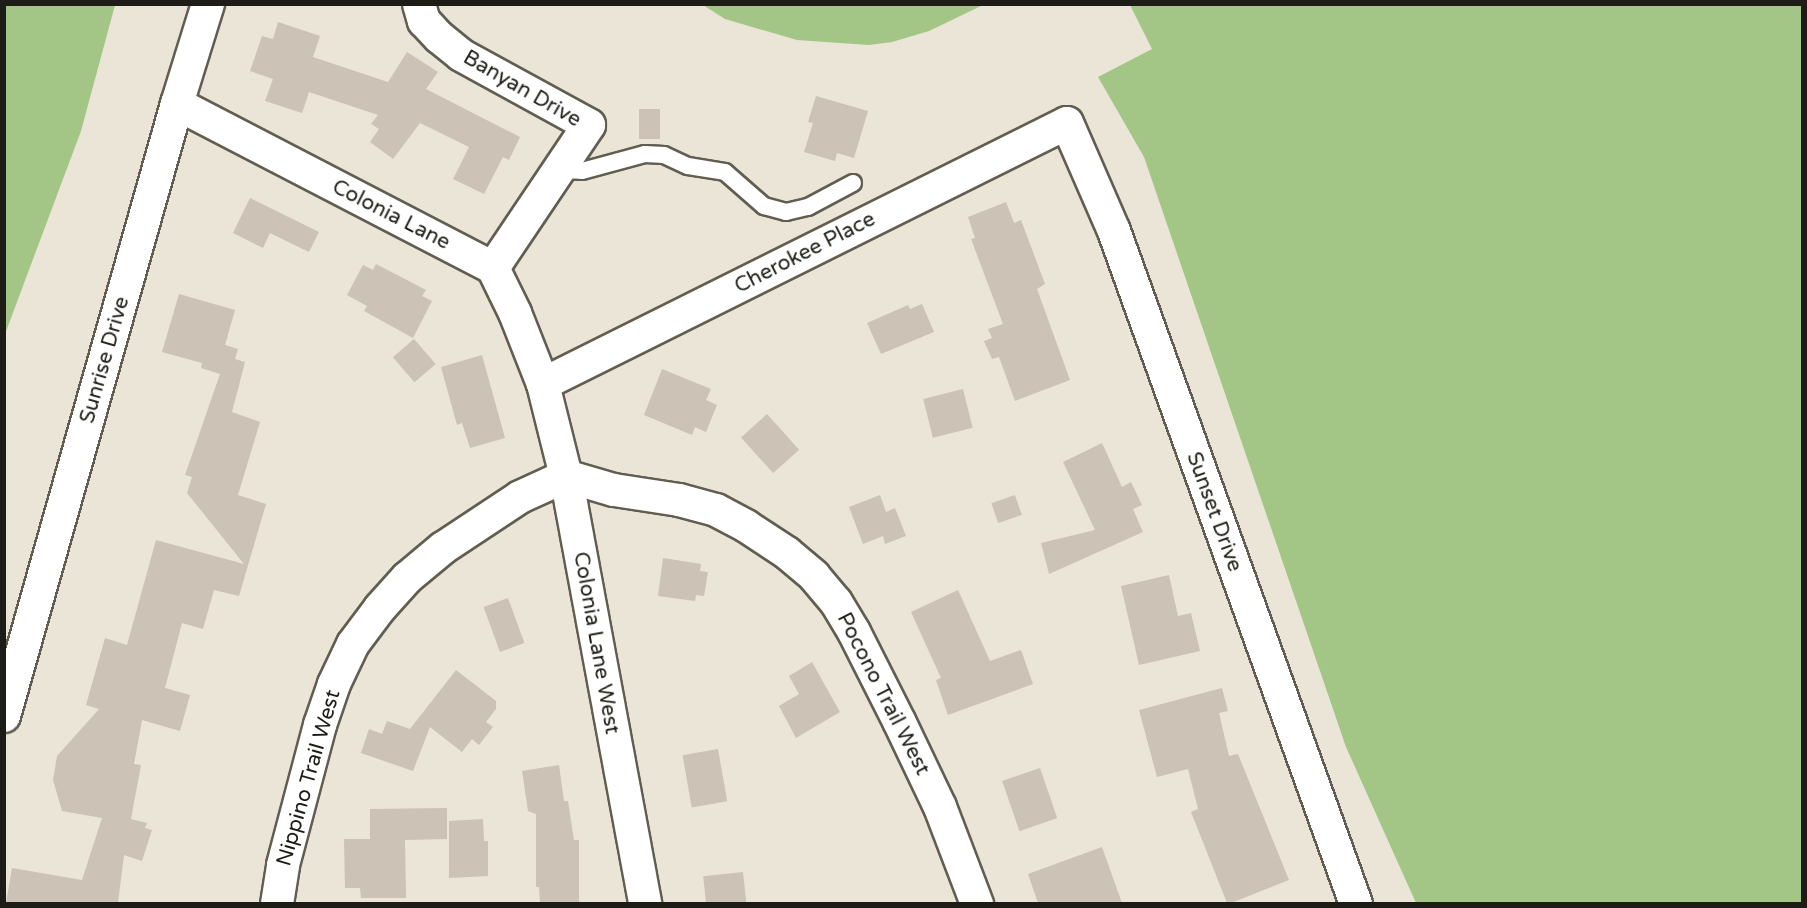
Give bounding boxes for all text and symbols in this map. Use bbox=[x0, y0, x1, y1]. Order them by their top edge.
street label: Banyan Drive bbox=[459, 45, 585, 133]
street label: Colonia Lane bbox=[328, 175, 454, 255]
street label: Cherokee Place bbox=[731, 207, 879, 299]
street label: Sunrise Drive bbox=[75, 294, 135, 426]
street label: Sunset Drive bbox=[1181, 449, 1247, 575]
street label: Colonia Lane West bbox=[568, 550, 624, 736]
street label: Pocono Trail West bbox=[831, 609, 935, 779]
street label: Nippino Trail West bbox=[272, 687, 346, 869]

